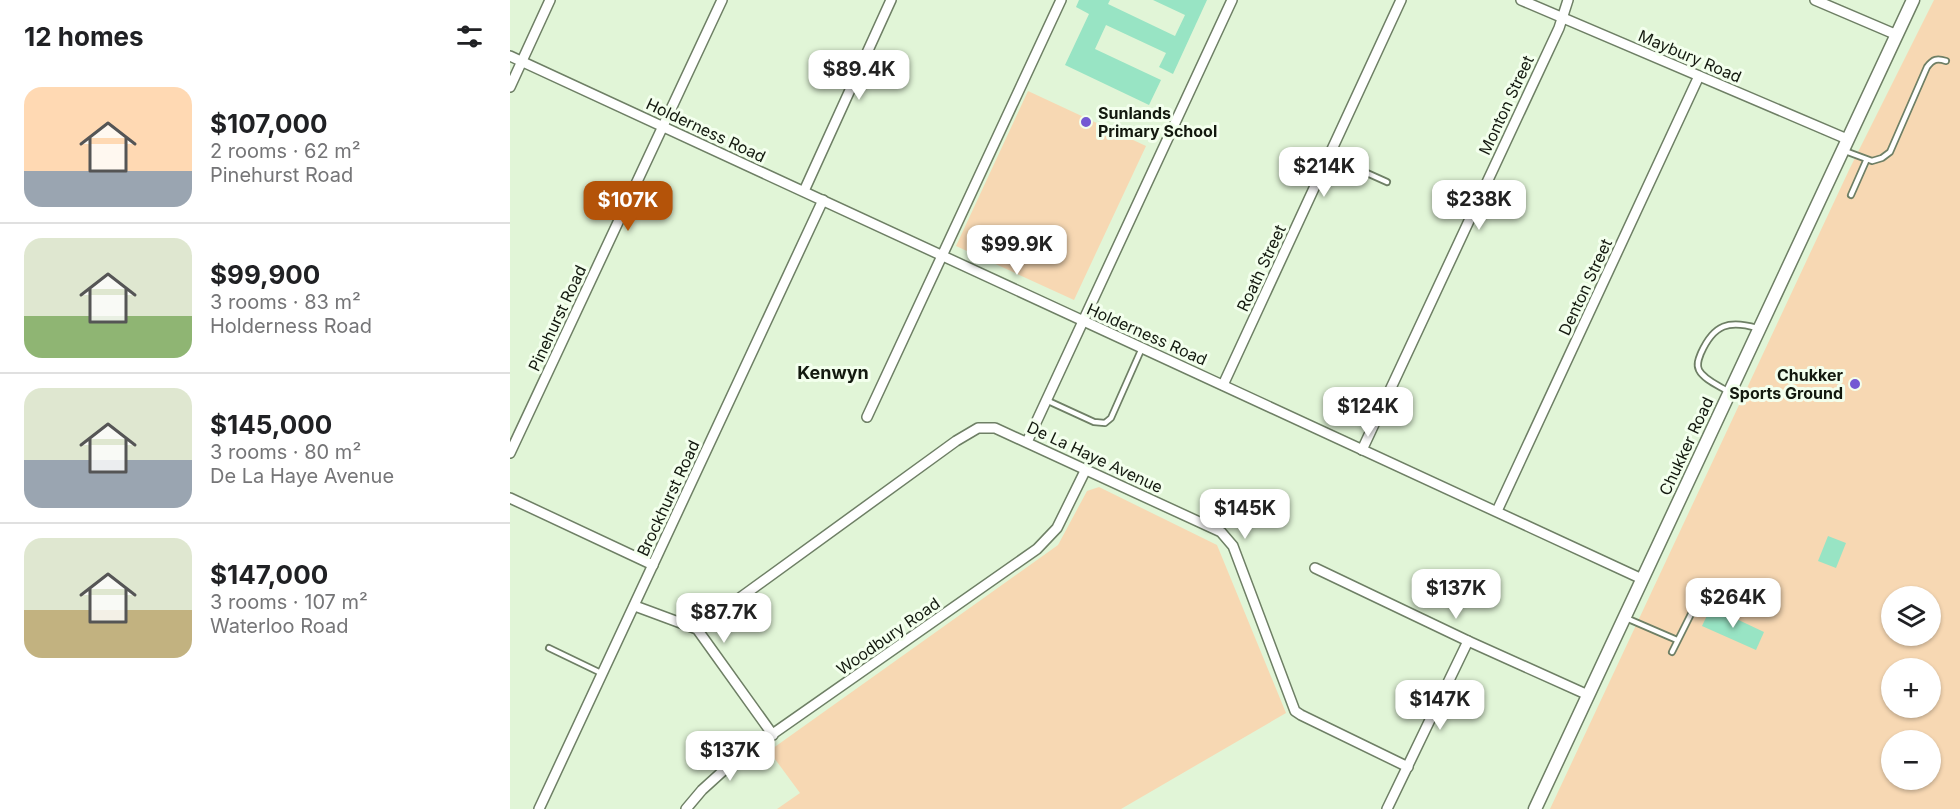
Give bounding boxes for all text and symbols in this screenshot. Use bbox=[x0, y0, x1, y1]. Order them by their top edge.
icon: filters bbox=[453, 20, 486, 53]
text: 12 homes bbox=[24, 21, 144, 52]
street label: Maybury Road bbox=[1636, 25, 1744, 87]
pin: $89.4K bbox=[810, 50, 908, 101]
street label: Monton Street bbox=[1474, 52, 1538, 158]
text: $89.4K bbox=[822, 57, 896, 81]
street label: Holderness Road bbox=[643, 94, 769, 166]
place label: Sunlands Primary School bbox=[1098, 103, 1217, 141]
text: $107,000 bbox=[210, 108, 328, 139]
icon: home bbox=[72, 111, 144, 183]
marker: Sunlands Primary School bbox=[1079, 115, 1093, 129]
text: 2 rooms · 62 m² bbox=[210, 139, 361, 163]
pin: $214K bbox=[1282, 147, 1366, 198]
text: $214K bbox=[1293, 154, 1355, 178]
text: Pinehurst Road bbox=[210, 163, 353, 187]
pin: $238K bbox=[1437, 180, 1521, 231]
pin: $107K bbox=[586, 181, 670, 232]
text: $238K bbox=[1446, 187, 1512, 211]
text: $107K bbox=[598, 188, 658, 212]
street label: Roath Street bbox=[1232, 222, 1290, 314]
pin: $99.9K bbox=[968, 225, 1066, 276]
text: $99.9K bbox=[981, 232, 1053, 256]
street label: Denton Street bbox=[1554, 236, 1616, 338]
text: $99,900 bbox=[210, 259, 320, 290]
icon: home bbox=[72, 262, 144, 334]
street label: Pinehurst Road bbox=[524, 262, 590, 374]
text: 3 rooms · 83 m² bbox=[210, 290, 361, 314]
street label: Holderness Road bbox=[1084, 299, 1210, 369]
text: Holderness Road bbox=[210, 314, 372, 338]
district label: Kenwyn bbox=[797, 362, 869, 383]
place label: Chukker Sports Ground bbox=[1729, 365, 1843, 403]
marker: Chukker Sports Ground bbox=[1848, 377, 1862, 391]
pin: $124K bbox=[1326, 387, 1410, 438]
text: $124K bbox=[1337, 394, 1399, 418]
street label: Chukker Road bbox=[1654, 394, 1718, 498]
text: $145,000 bbox=[210, 409, 332, 440]
icon: home bbox=[72, 412, 144, 484]
street label: De La Haye Avenue bbox=[1024, 417, 1166, 497]
street label: Brockhurst Road bbox=[632, 437, 704, 559]
text: 3 rooms · 80 m² bbox=[210, 440, 361, 464]
text: De La Haye Avenue bbox=[210, 464, 394, 488]
pin: $145K bbox=[1203, 489, 1287, 540]
text: $145K bbox=[1214, 496, 1276, 520]
text: $147,000 bbox=[210, 559, 328, 590]
icon: home bbox=[72, 562, 144, 634]
pin: $137K bbox=[1414, 569, 1498, 620]
text: $137K bbox=[1426, 576, 1486, 600]
pin: $264K bbox=[1691, 578, 1775, 629]
text: $264K bbox=[1700, 585, 1766, 609]
map controls bbox=[1881, 586, 1941, 790]
button: layers bbox=[1881, 586, 1941, 646]
text: 3 rooms · 107 m² bbox=[210, 590, 368, 614]
pin: $87.7K bbox=[675, 593, 773, 644]
street label: Woodbury Road bbox=[832, 593, 944, 679]
text: $87.7K bbox=[690, 600, 758, 624]
text: Waterloo Road bbox=[210, 614, 348, 638]
button: + bbox=[1881, 658, 1941, 718]
pin: $147K bbox=[1398, 680, 1482, 731]
text: $147K bbox=[1409, 687, 1471, 711]
button: − bbox=[1881, 730, 1941, 790]
pin: $137K bbox=[688, 731, 772, 782]
text: $137K bbox=[700, 738, 760, 762]

